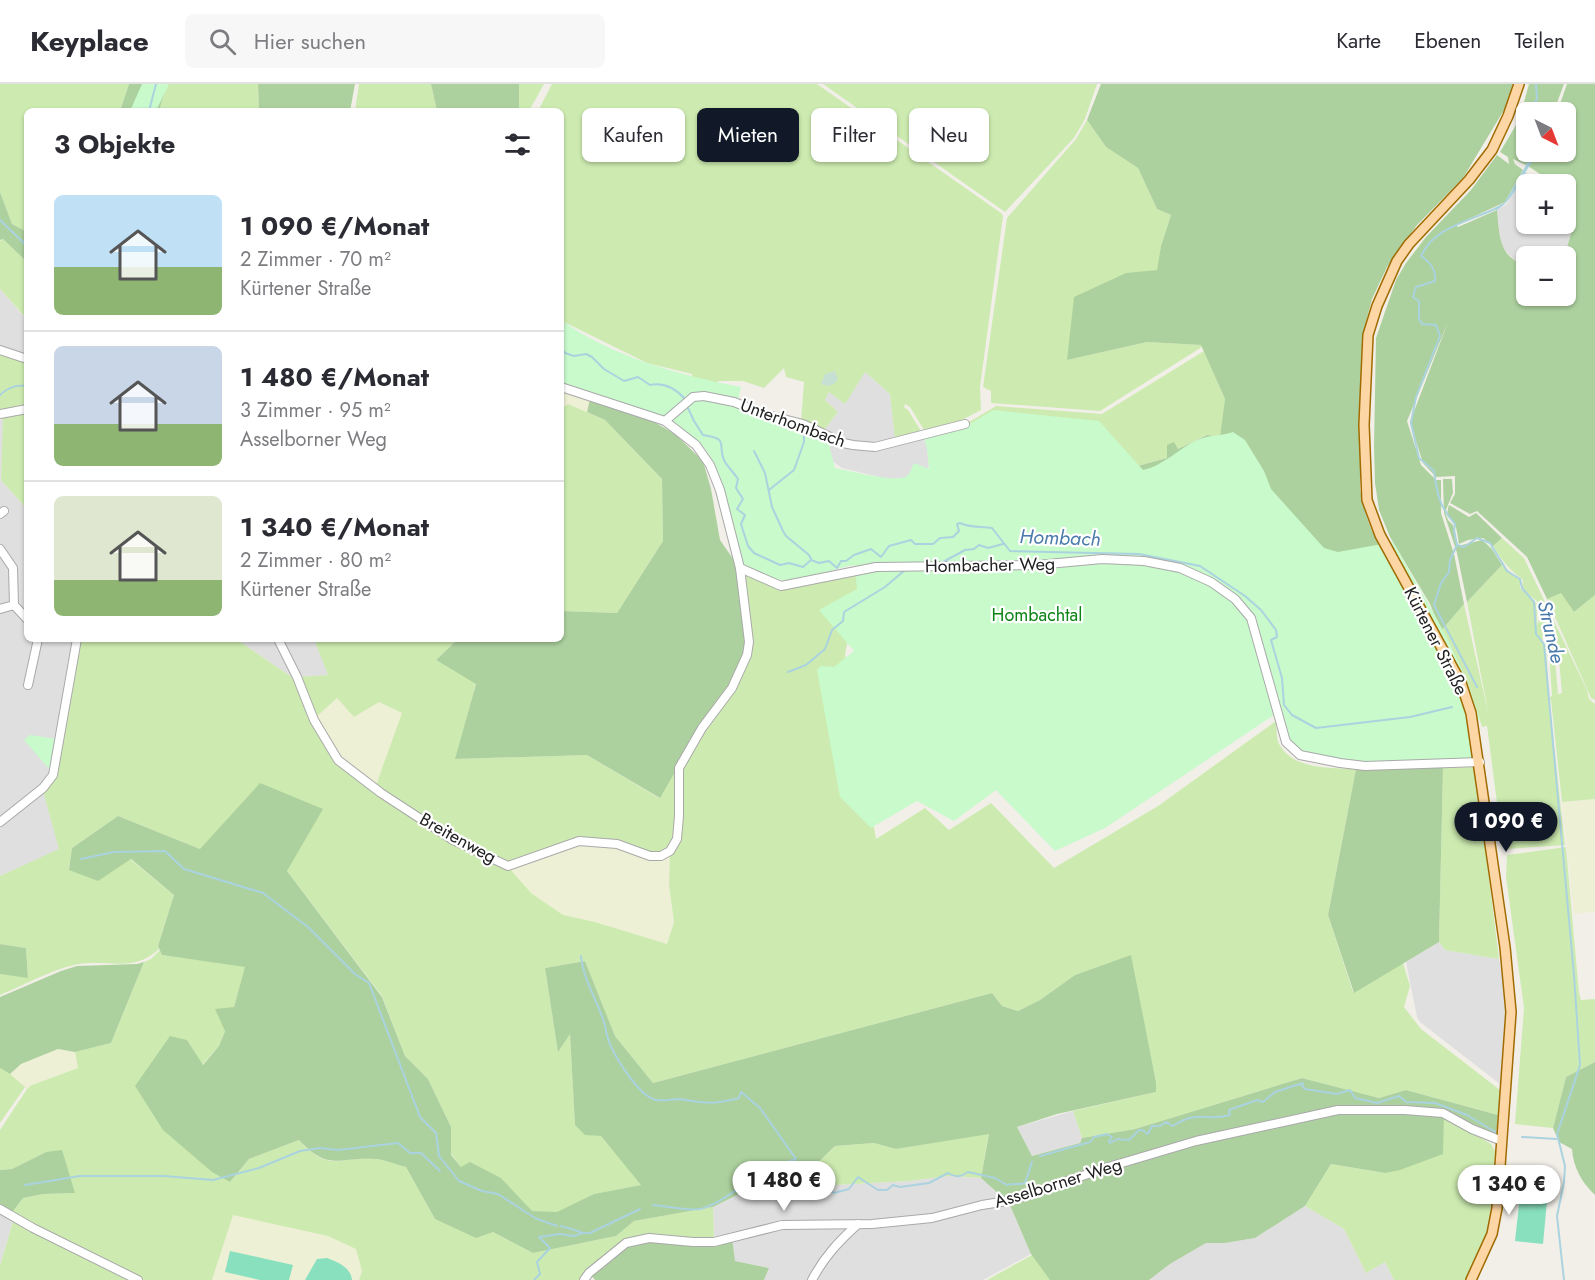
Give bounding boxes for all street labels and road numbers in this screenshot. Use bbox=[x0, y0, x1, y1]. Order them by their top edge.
street label: Unterhombach bbox=[737, 392, 849, 454]
street label: Hombacher Weg bbox=[925, 551, 1055, 579]
street label: Kürtener Straße bbox=[1398, 582, 1474, 700]
street label: Breitenweg bbox=[415, 806, 501, 870]
street label: Asselborner Weg bbox=[991, 1151, 1125, 1215]

